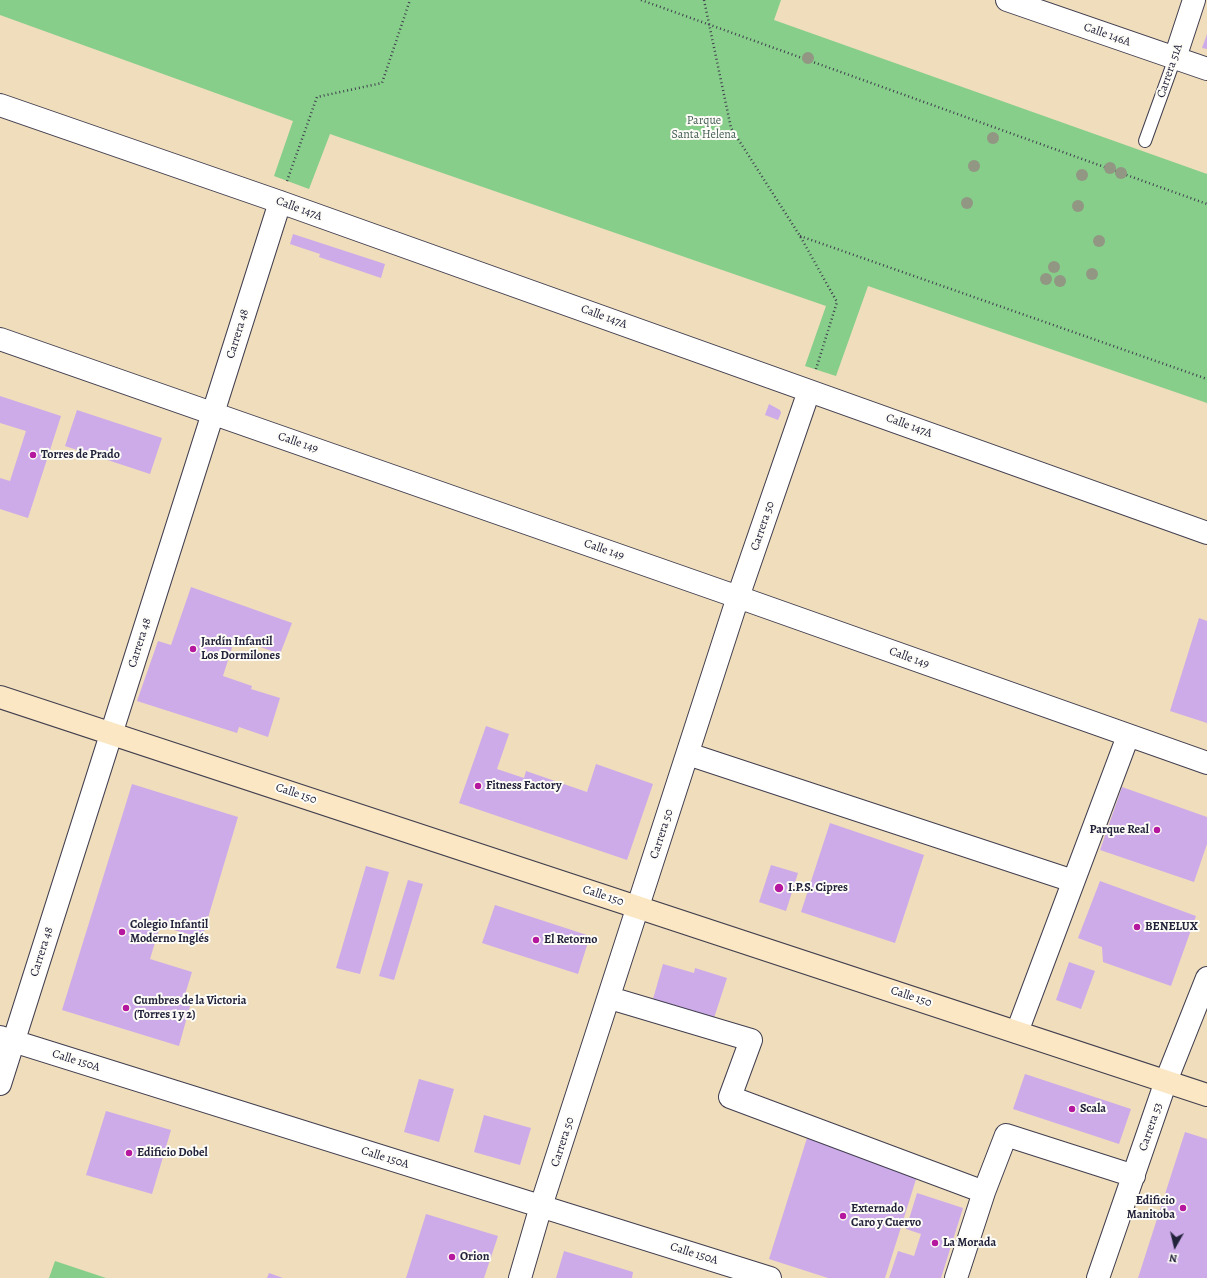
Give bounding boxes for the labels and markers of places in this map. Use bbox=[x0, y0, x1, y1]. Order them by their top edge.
place label: Torres de Prado bbox=[41, 448, 120, 462]
marker: Torres de Prado bbox=[28, 450, 38, 460]
place label: Jardín Infantil Los Dormilones bbox=[201, 635, 280, 663]
marker: Jardín Infantil Los Dormilones bbox=[188, 644, 198, 654]
place label: Fitness Factory bbox=[486, 779, 561, 793]
marker: Fitness Factory bbox=[473, 781, 483, 791]
place label: Parque Real bbox=[1090, 823, 1149, 837]
marker: Parque Real bbox=[1152, 825, 1162, 835]
place label: I.P.S. Cipres bbox=[788, 881, 848, 895]
marker: I.P.S. Cipres bbox=[773, 882, 785, 894]
place label: Colegio Infantil Moderno Inglés bbox=[130, 918, 209, 946]
place label: BENELUX bbox=[1145, 920, 1198, 934]
marker: BENELUX bbox=[1132, 922, 1142, 932]
marker: Colegio Infantil Moderno Inglés bbox=[117, 927, 127, 937]
place label: El Retorno bbox=[544, 933, 597, 947]
marker: El Retorno bbox=[531, 935, 541, 945]
place label: Cumbres de la Victoria (Torres 1 y 2) bbox=[134, 994, 247, 1022]
marker: Cumbres de la Victoria (Torres 1 y 2) bbox=[121, 1003, 131, 1013]
place label: Scala bbox=[1080, 1102, 1106, 1116]
marker: Scala bbox=[1067, 1104, 1077, 1114]
place label: Edificio Dobel bbox=[137, 1146, 208, 1160]
marker: Edificio Dobel bbox=[124, 1148, 134, 1158]
place label: Edificio Manitoba bbox=[1127, 1194, 1175, 1222]
place label: Externado Caro y Cuervo bbox=[851, 1202, 921, 1230]
marker: Edificio Manitoba bbox=[1178, 1203, 1188, 1213]
marker: Externado Caro y Cuervo bbox=[838, 1211, 848, 1221]
place label: La Morada bbox=[943, 1236, 996, 1250]
marker: La Morada bbox=[930, 1238, 940, 1248]
place label: Orion bbox=[460, 1250, 489, 1264]
marker: Orion bbox=[447, 1252, 457, 1262]

